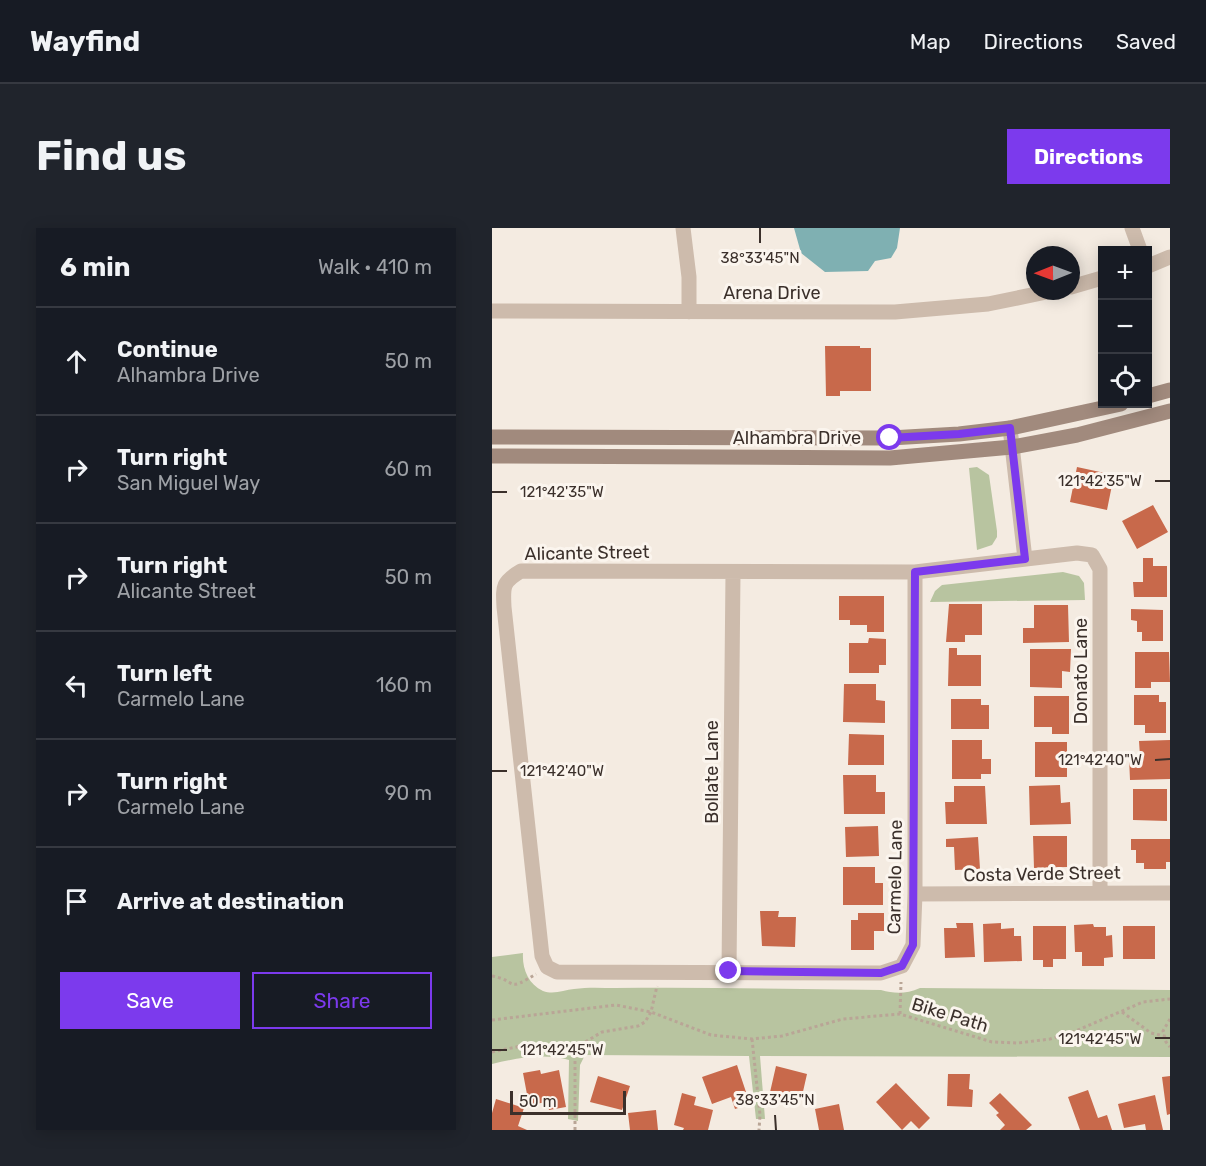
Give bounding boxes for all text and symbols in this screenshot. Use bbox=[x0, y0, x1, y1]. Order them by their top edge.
text: Wayfind bbox=[30, 25, 140, 58]
text: Map bbox=[910, 29, 951, 54]
text: Directions bbox=[984, 29, 1083, 54]
text: Saved bbox=[1116, 29, 1176, 54]
button: Directions bbox=[1007, 129, 1170, 184]
text: Find us bbox=[36, 131, 187, 181]
north arrow bbox=[1026, 246, 1080, 300]
map controls bbox=[1098, 246, 1152, 408]
button: + bbox=[1098, 246, 1152, 300]
text: 38°33'45"N bbox=[720, 249, 800, 267]
text: 6 min bbox=[60, 252, 130, 283]
text: Walk · 410 m bbox=[318, 255, 432, 279]
street label: Arena Drive bbox=[723, 282, 821, 304]
button: − bbox=[1098, 300, 1152, 354]
text: Continue bbox=[117, 336, 218, 363]
icon: ahead bbox=[60, 345, 93, 378]
text: 50 m bbox=[385, 349, 432, 373]
button: locate bbox=[1098, 354, 1152, 408]
text: Alhambra Drive bbox=[117, 363, 260, 387]
route start bbox=[876, 424, 902, 450]
street label: Alhambra Drive bbox=[733, 427, 861, 449]
text: Turn right bbox=[117, 444, 227, 471]
icon: right bbox=[60, 453, 93, 486]
text: 60 m bbox=[385, 457, 432, 481]
text: San Miguel Way bbox=[117, 471, 260, 495]
text: 121°42'35"W bbox=[1058, 472, 1142, 490]
text: 121°42'35"W bbox=[520, 483, 604, 501]
street label: Alicante Street bbox=[524, 541, 650, 565]
text: Turn right bbox=[117, 552, 227, 579]
icon: right bbox=[60, 561, 93, 594]
text: 50 m bbox=[385, 565, 432, 589]
text: Alicante Street bbox=[117, 579, 256, 603]
street label: Donato Lane bbox=[1070, 618, 1092, 724]
text: Turn left bbox=[117, 660, 212, 687]
icon: left bbox=[60, 669, 93, 702]
text: 160 m bbox=[376, 673, 432, 697]
text: Carmelo Lane bbox=[117, 687, 245, 711]
street label: Bollate Lane bbox=[701, 720, 723, 824]
text: 121°42'40"W bbox=[1058, 751, 1142, 769]
text: 121°42'40"W bbox=[520, 762, 604, 780]
text: Turn right bbox=[117, 768, 227, 795]
icon: right bbox=[60, 777, 93, 810]
text: 90 m bbox=[385, 781, 432, 805]
text: Carmelo Lane bbox=[117, 795, 245, 819]
street label: Carmelo Lane bbox=[883, 819, 907, 935]
street label: Costa Verde Street bbox=[963, 862, 1121, 886]
icon: arrive bbox=[60, 885, 93, 918]
text: Arrive at destination bbox=[117, 888, 344, 915]
route end bbox=[715, 957, 741, 983]
button: Save bbox=[60, 972, 240, 1029]
button: Share bbox=[252, 972, 432, 1029]
street label: Bike Path bbox=[909, 993, 991, 1037]
text: 121°42'45"W bbox=[1058, 1030, 1142, 1048]
text: 121°42'45"W bbox=[520, 1041, 604, 1059]
scale bar bbox=[510, 1088, 626, 1116]
text: 38°33'45"N bbox=[735, 1091, 815, 1109]
text: 50 m bbox=[519, 1092, 557, 1111]

